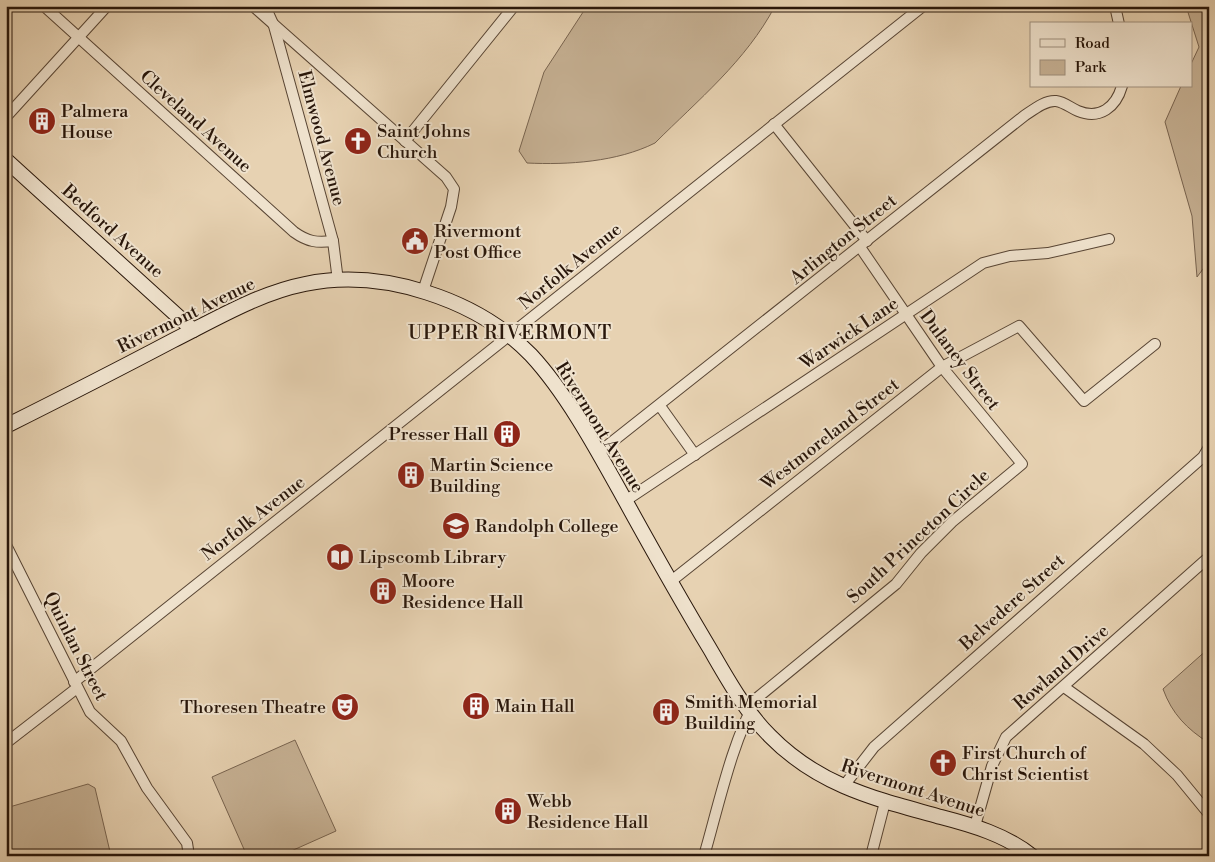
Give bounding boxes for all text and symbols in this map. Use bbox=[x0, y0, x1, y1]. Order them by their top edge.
legend bbox=[1030, 22, 1192, 88]
text: Road bbox=[1075, 34, 1110, 53]
text: Park bbox=[1075, 58, 1107, 77]
street label: Cleveland Avenue bbox=[135, 65, 256, 178]
street label: Elmwood Avenue bbox=[292, 68, 351, 208]
place label: Palmera House bbox=[61, 100, 129, 144]
building icon: Palmera House bbox=[27, 106, 57, 136]
place label: Saint Johns Church bbox=[377, 120, 470, 164]
church icon: Saint Johns Church bbox=[343, 126, 373, 156]
street label: Bedford Avenue bbox=[56, 179, 168, 283]
street label: Arlington Street bbox=[784, 189, 902, 290]
street label: Norfolk Avenue bbox=[514, 218, 626, 315]
place label: Rivermont Post Office bbox=[434, 220, 522, 264]
public building icon: Rivermont Post Office bbox=[400, 226, 430, 256]
street label: Rivermont Avenue bbox=[114, 272, 259, 359]
street label: Warwick Lane bbox=[795, 292, 903, 375]
street label: Dulaney Street bbox=[914, 306, 1005, 416]
district label: UPPER RIVERMONT bbox=[408, 321, 612, 345]
street label: Rivermont Avenue bbox=[550, 357, 649, 497]
street label: Westmoreland Street bbox=[756, 373, 905, 496]
building icon: Presser Hall bbox=[492, 419, 522, 449]
place label: Presser Hall bbox=[388, 423, 489, 446]
place label: Martin Science Building bbox=[429, 454, 553, 498]
building icon: Martin Science Building bbox=[396, 460, 426, 490]
street label: South Princeton Circle bbox=[842, 464, 995, 609]
street label: Norfolk Avenue bbox=[197, 471, 310, 566]
school or university icon: Randolph College bbox=[441, 511, 471, 541]
place label: Randolph College bbox=[475, 515, 619, 538]
library icon: Lipscomb Library bbox=[325, 542, 355, 572]
place label: Lipscomb Library bbox=[359, 546, 506, 569]
street label: Belvedere Street bbox=[954, 549, 1070, 656]
place label: Moore Residence Hall bbox=[402, 570, 524, 614]
building icon: Moore Residence Hall bbox=[368, 576, 398, 606]
street label: Quinlan Street bbox=[38, 588, 113, 705]
street label: Rowland Drive bbox=[1009, 620, 1114, 715]
building icon: Main Hall bbox=[461, 691, 491, 721]
place label: Smith Memorial Building bbox=[684, 691, 818, 735]
theatre icon: Thoresen Theatre bbox=[330, 692, 360, 722]
place label: Main Hall bbox=[495, 695, 575, 718]
place label: Thoresen Theatre bbox=[180, 696, 326, 719]
building icon: Smith Memorial Building bbox=[651, 697, 681, 727]
place label: First Church of Christ Scientist bbox=[962, 742, 1090, 786]
church icon: First Church of Christ Scientist bbox=[928, 748, 958, 778]
street label: Rivermont Avenue bbox=[838, 754, 988, 823]
place label: Webb Residence Hall bbox=[526, 790, 649, 834]
building icon: Webb Residence Hall bbox=[493, 796, 523, 826]

